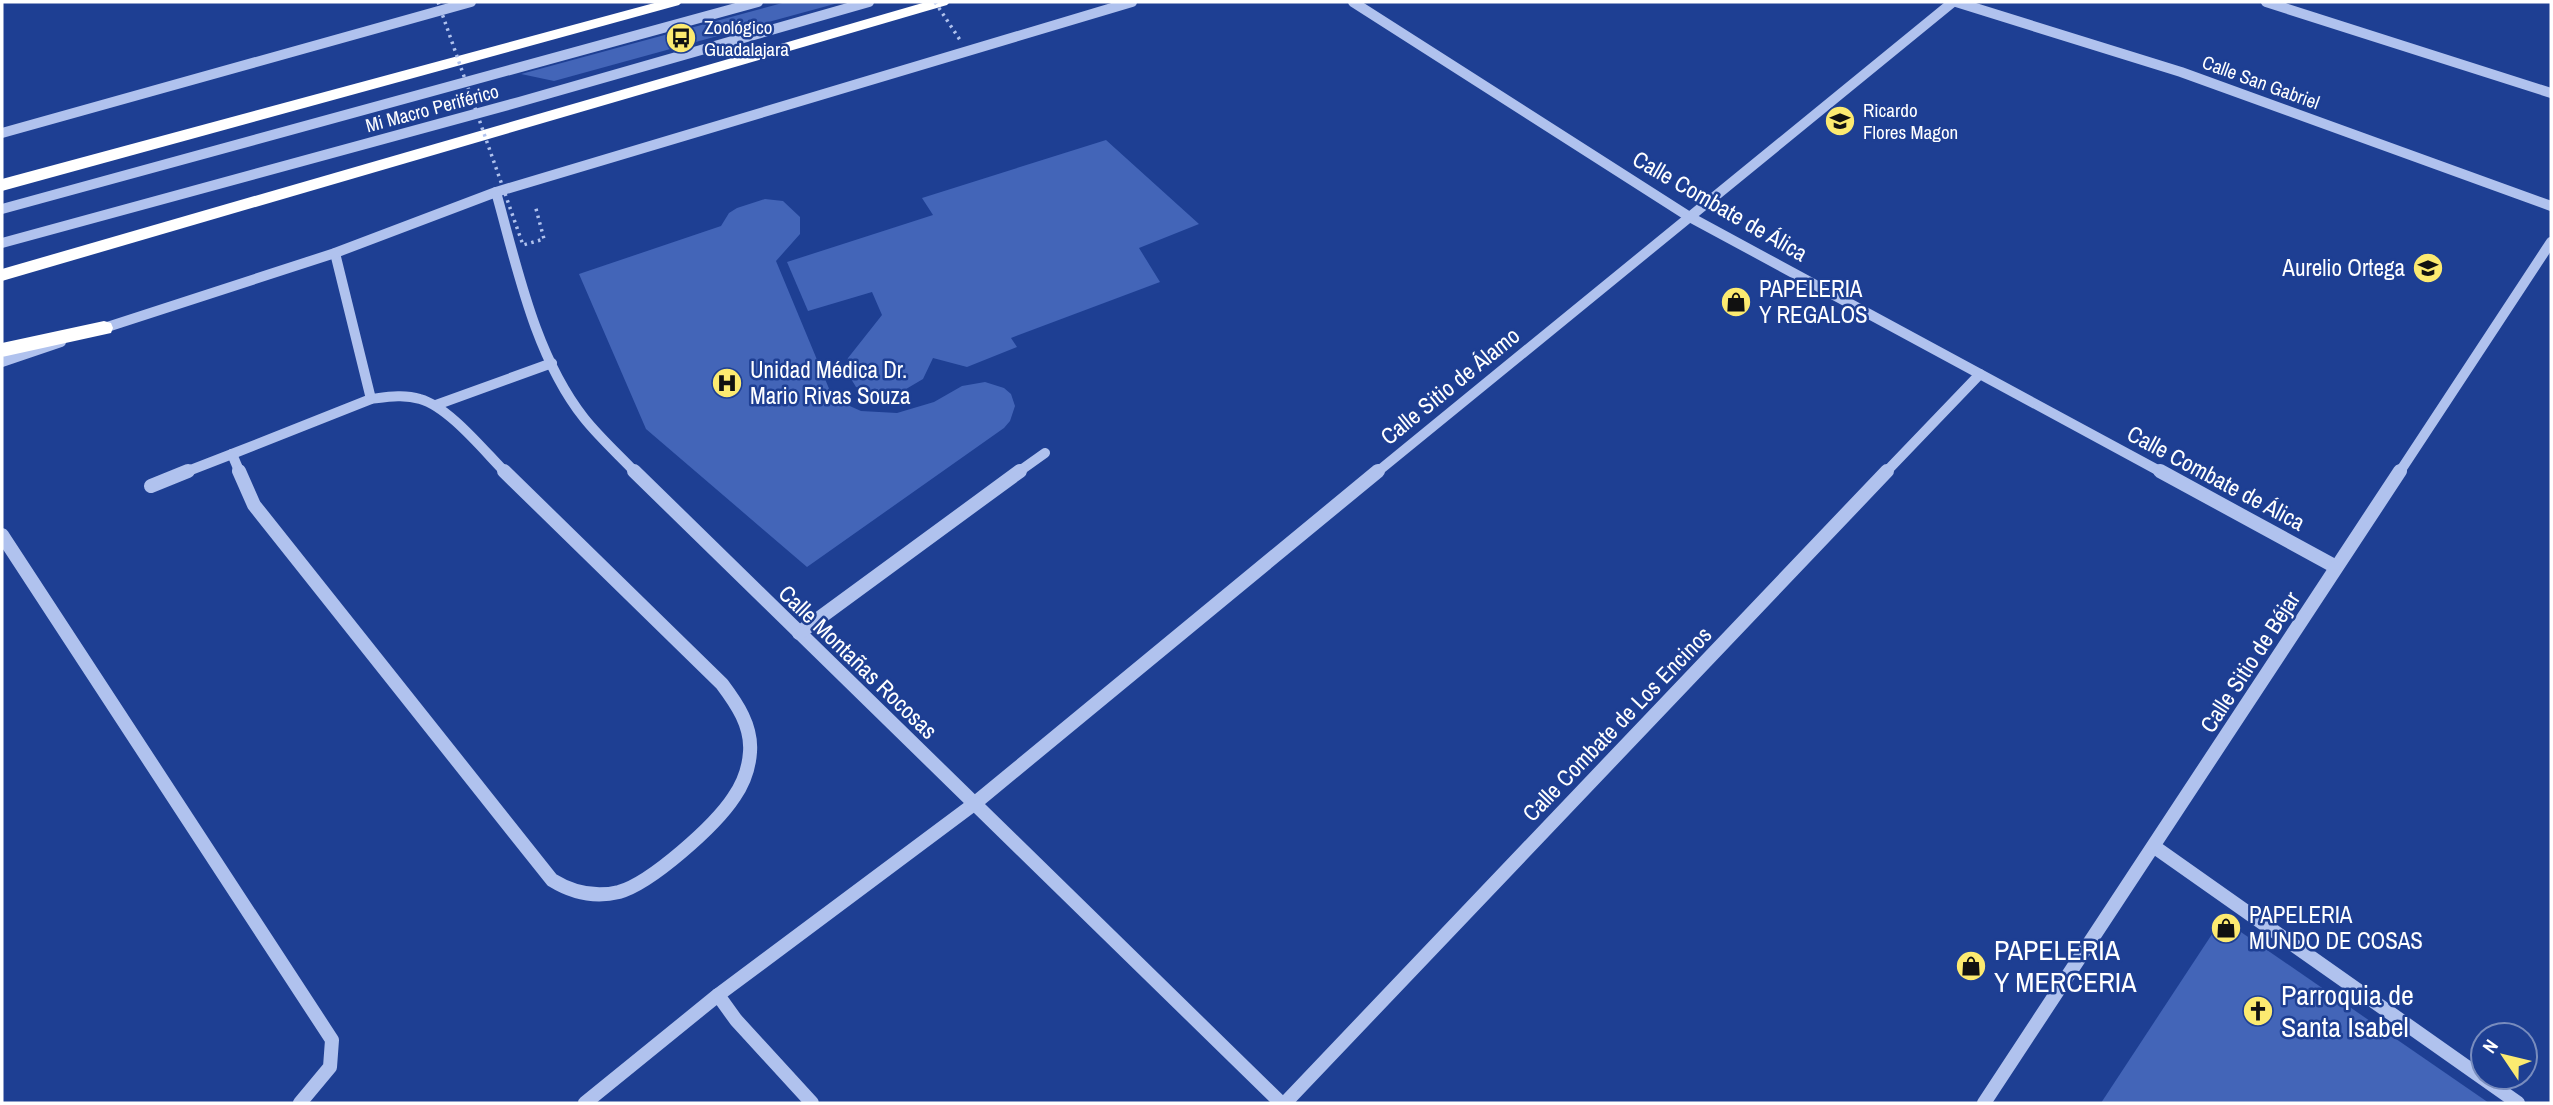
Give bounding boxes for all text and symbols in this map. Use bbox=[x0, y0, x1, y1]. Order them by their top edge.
place label: Zoológico Guadalajara bbox=[704, 14, 789, 62]
bus stop icon: Zoológico Guadalajara bbox=[664, 21, 698, 55]
street label: Calle San Gabriel bbox=[2199, 49, 2323, 115]
street label: Mi Macro Periférico bbox=[363, 78, 501, 138]
place label: Ricardo Flores Magon bbox=[1863, 97, 1958, 145]
school or university icon: Ricardo Flores Magon bbox=[1823, 104, 1857, 138]
street label: Calle Combate de Álica bbox=[1627, 143, 1814, 269]
school or university icon: Aurelio Ortega bbox=[2411, 251, 2445, 285]
place label: Aurelio Ortega bbox=[2281, 252, 2405, 283]
place label: PAPELERIA Y REGALOS bbox=[1759, 273, 1868, 330]
shop icon: PAPELERIA Y REGALOS bbox=[1719, 285, 1753, 319]
street label: Calle Sitio de Álamo bbox=[1374, 320, 1526, 451]
place label: Unidad Médica Dr. Mario Rivas Souza bbox=[750, 354, 911, 411]
hospital icon: Unidad Médica Dr. Mario Rivas Souza bbox=[710, 366, 744, 400]
street label: Calle Combate de Álica bbox=[2122, 418, 2311, 538]
street label: Calle Montañas Rocosas bbox=[772, 578, 945, 746]
street label: Calle Sitio de Béjar bbox=[2192, 585, 2307, 738]
street label: Calle Combate de Los Encinos bbox=[1515, 619, 1718, 828]
place label: PAPELERIA MUNDO DE COSAS bbox=[2249, 899, 2423, 956]
shop icon: PAPELERIA MUNDO DE COSAS bbox=[2209, 911, 2243, 945]
place label: PAPELERIA Y MERCERIA bbox=[1994, 931, 2137, 1001]
shop icon: PAPELERIA Y MERCERIA bbox=[1954, 949, 1988, 983]
place label: Parroquia de Santa Isabel bbox=[2281, 976, 2414, 1046]
church icon: Parroquia de Santa Isabel bbox=[2241, 994, 2275, 1028]
north arrow bbox=[2469, 1021, 2539, 1091]
text: N bbox=[2476, 1034, 2504, 1058]

